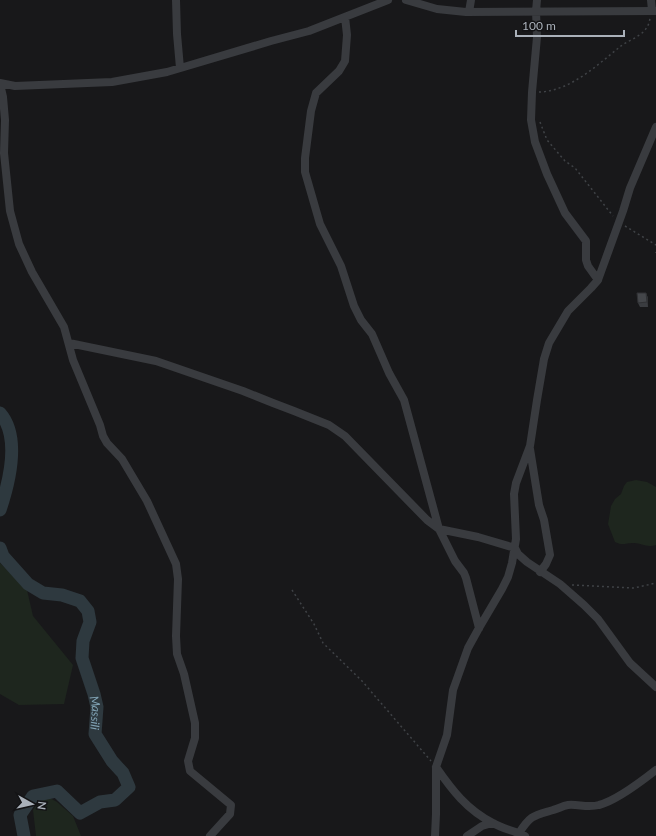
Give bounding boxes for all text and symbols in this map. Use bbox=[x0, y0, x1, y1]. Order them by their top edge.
scale bar bbox=[516, 12, 624, 38]
text: 100 m bbox=[522, 18, 556, 33]
water label: Massili bbox=[87, 694, 105, 731]
north arrow bbox=[12, 784, 52, 824]
text: N bbox=[35, 800, 49, 811]

